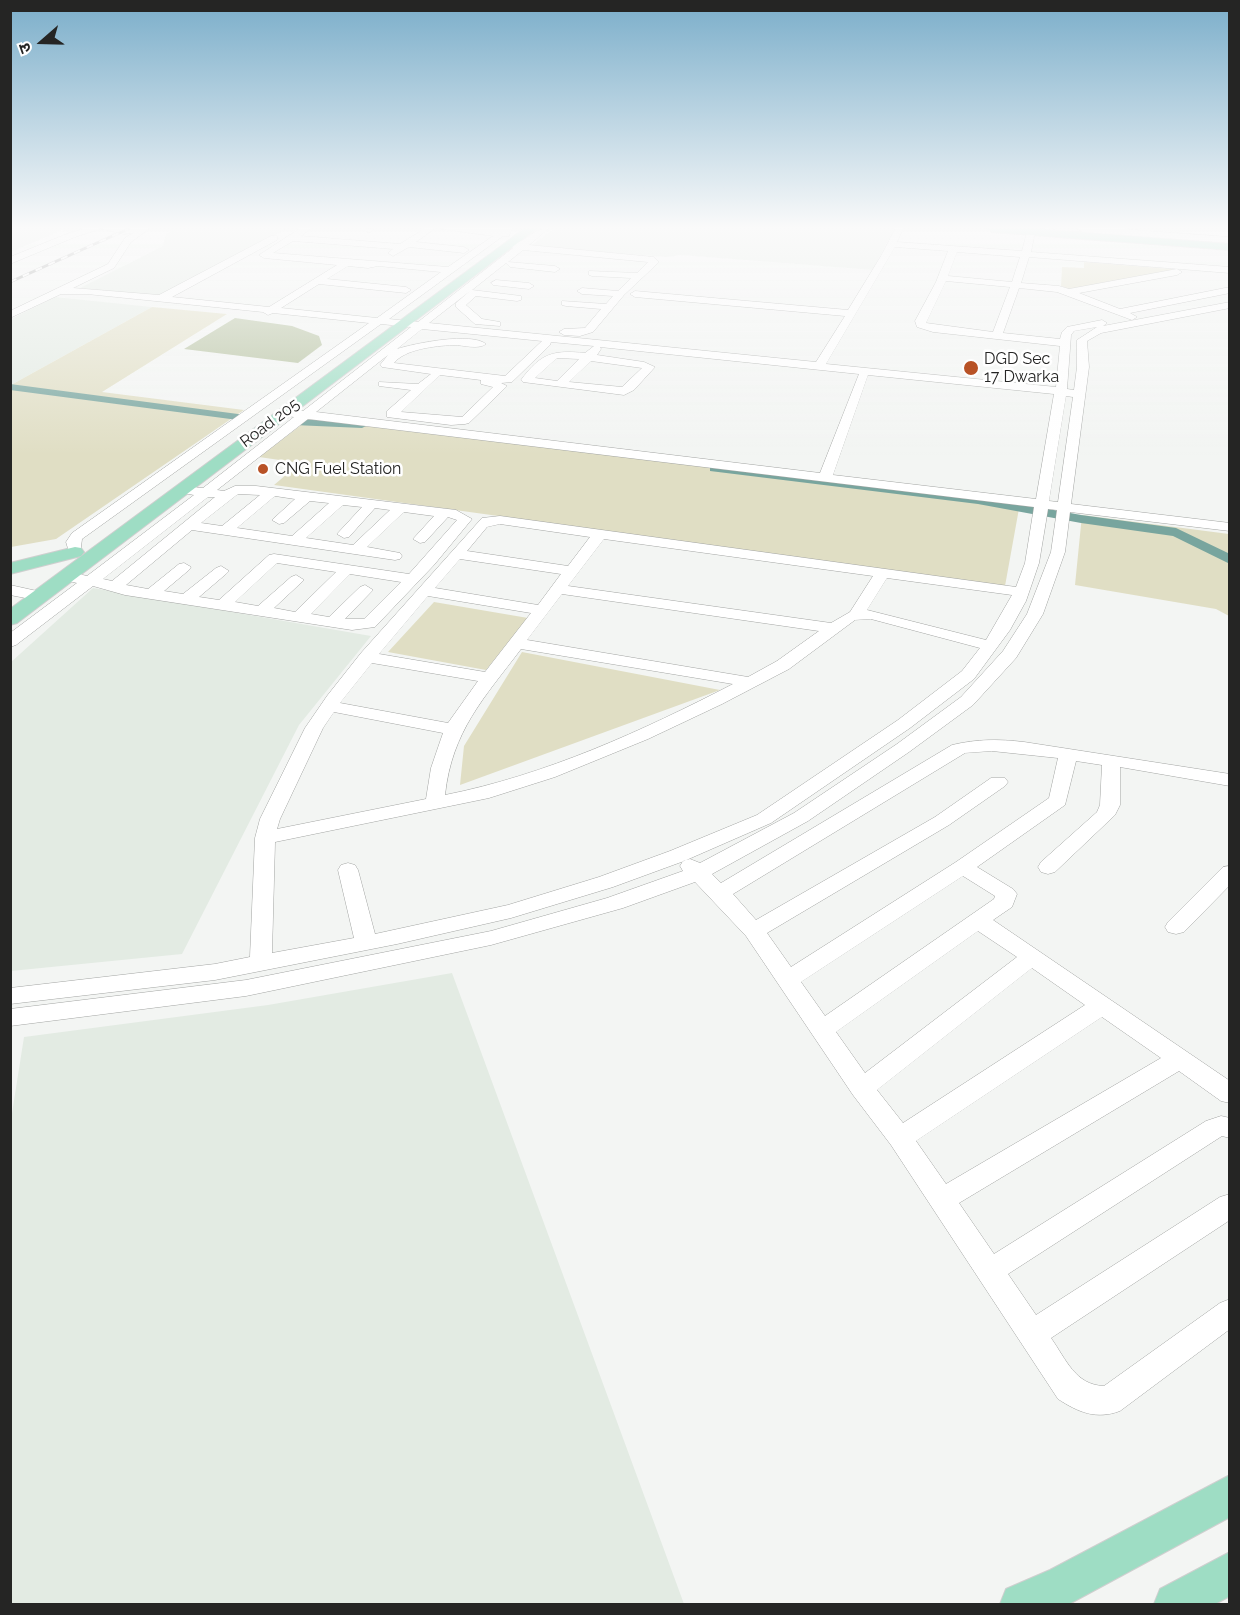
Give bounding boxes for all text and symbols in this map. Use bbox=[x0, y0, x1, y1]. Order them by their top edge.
north arrow bbox=[12, 12, 72, 72]
text: उ bbox=[14, 41, 35, 56]
place label: DGD Sec 17 Dwarka bbox=[984, 349, 1059, 387]
marker: DGD Sec 17 Dwarka bbox=[962, 359, 980, 377]
street label: Road 205 bbox=[237, 394, 303, 452]
place label: CNG Fuel Station bbox=[275, 459, 401, 479]
marker: CNG Fuel Station bbox=[256, 462, 270, 476]

